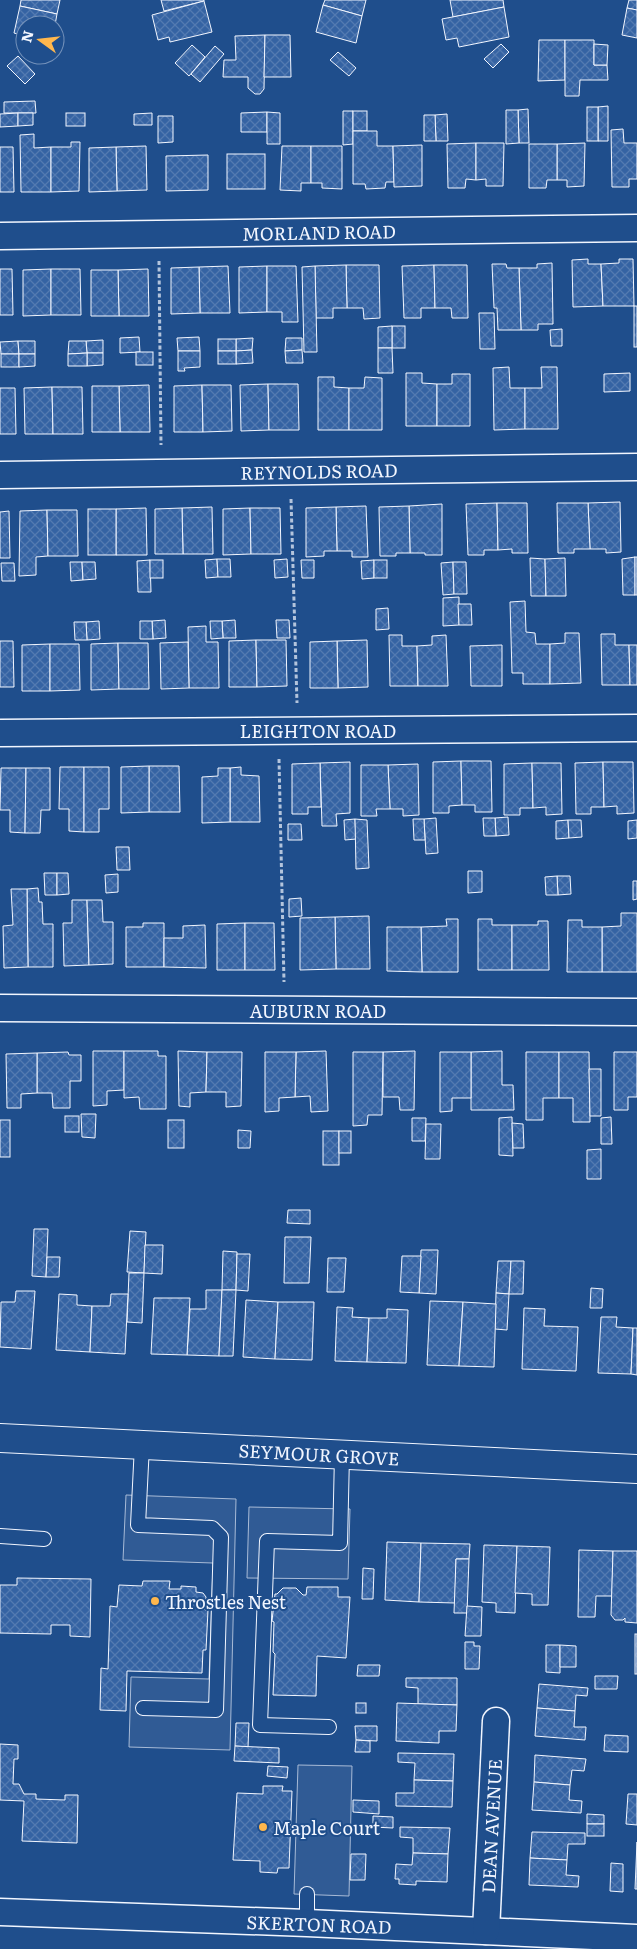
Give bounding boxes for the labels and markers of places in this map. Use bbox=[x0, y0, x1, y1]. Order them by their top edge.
place label: Throstles Nest bbox=[165, 1588, 287, 1615]
marker: Throstles Nest bbox=[149, 1595, 161, 1607]
place label: Maple Court bbox=[273, 1814, 381, 1841]
marker: Maple Court bbox=[257, 1821, 269, 1833]

